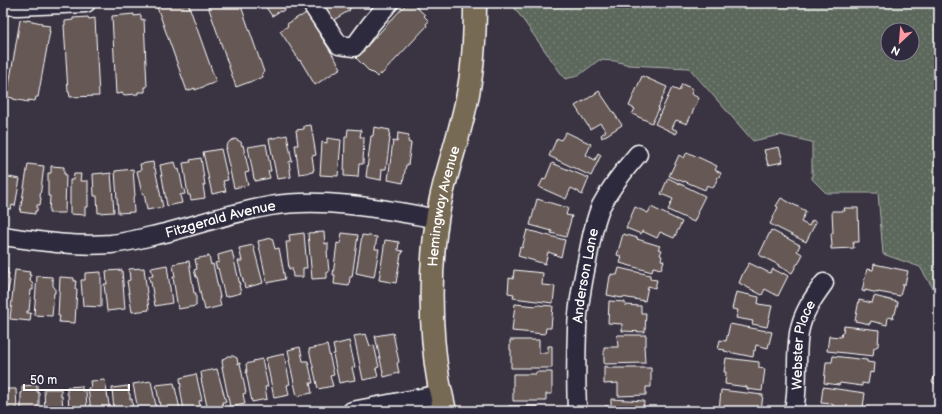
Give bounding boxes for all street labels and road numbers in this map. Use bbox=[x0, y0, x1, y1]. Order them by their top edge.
street label: Hemingway Avenue bbox=[424, 144, 464, 267]
street label: Fitzgerald Avenue bbox=[164, 197, 277, 242]
street label: Anderson Lane bbox=[569, 227, 602, 324]
street label: Webster Place bbox=[788, 297, 819, 390]

